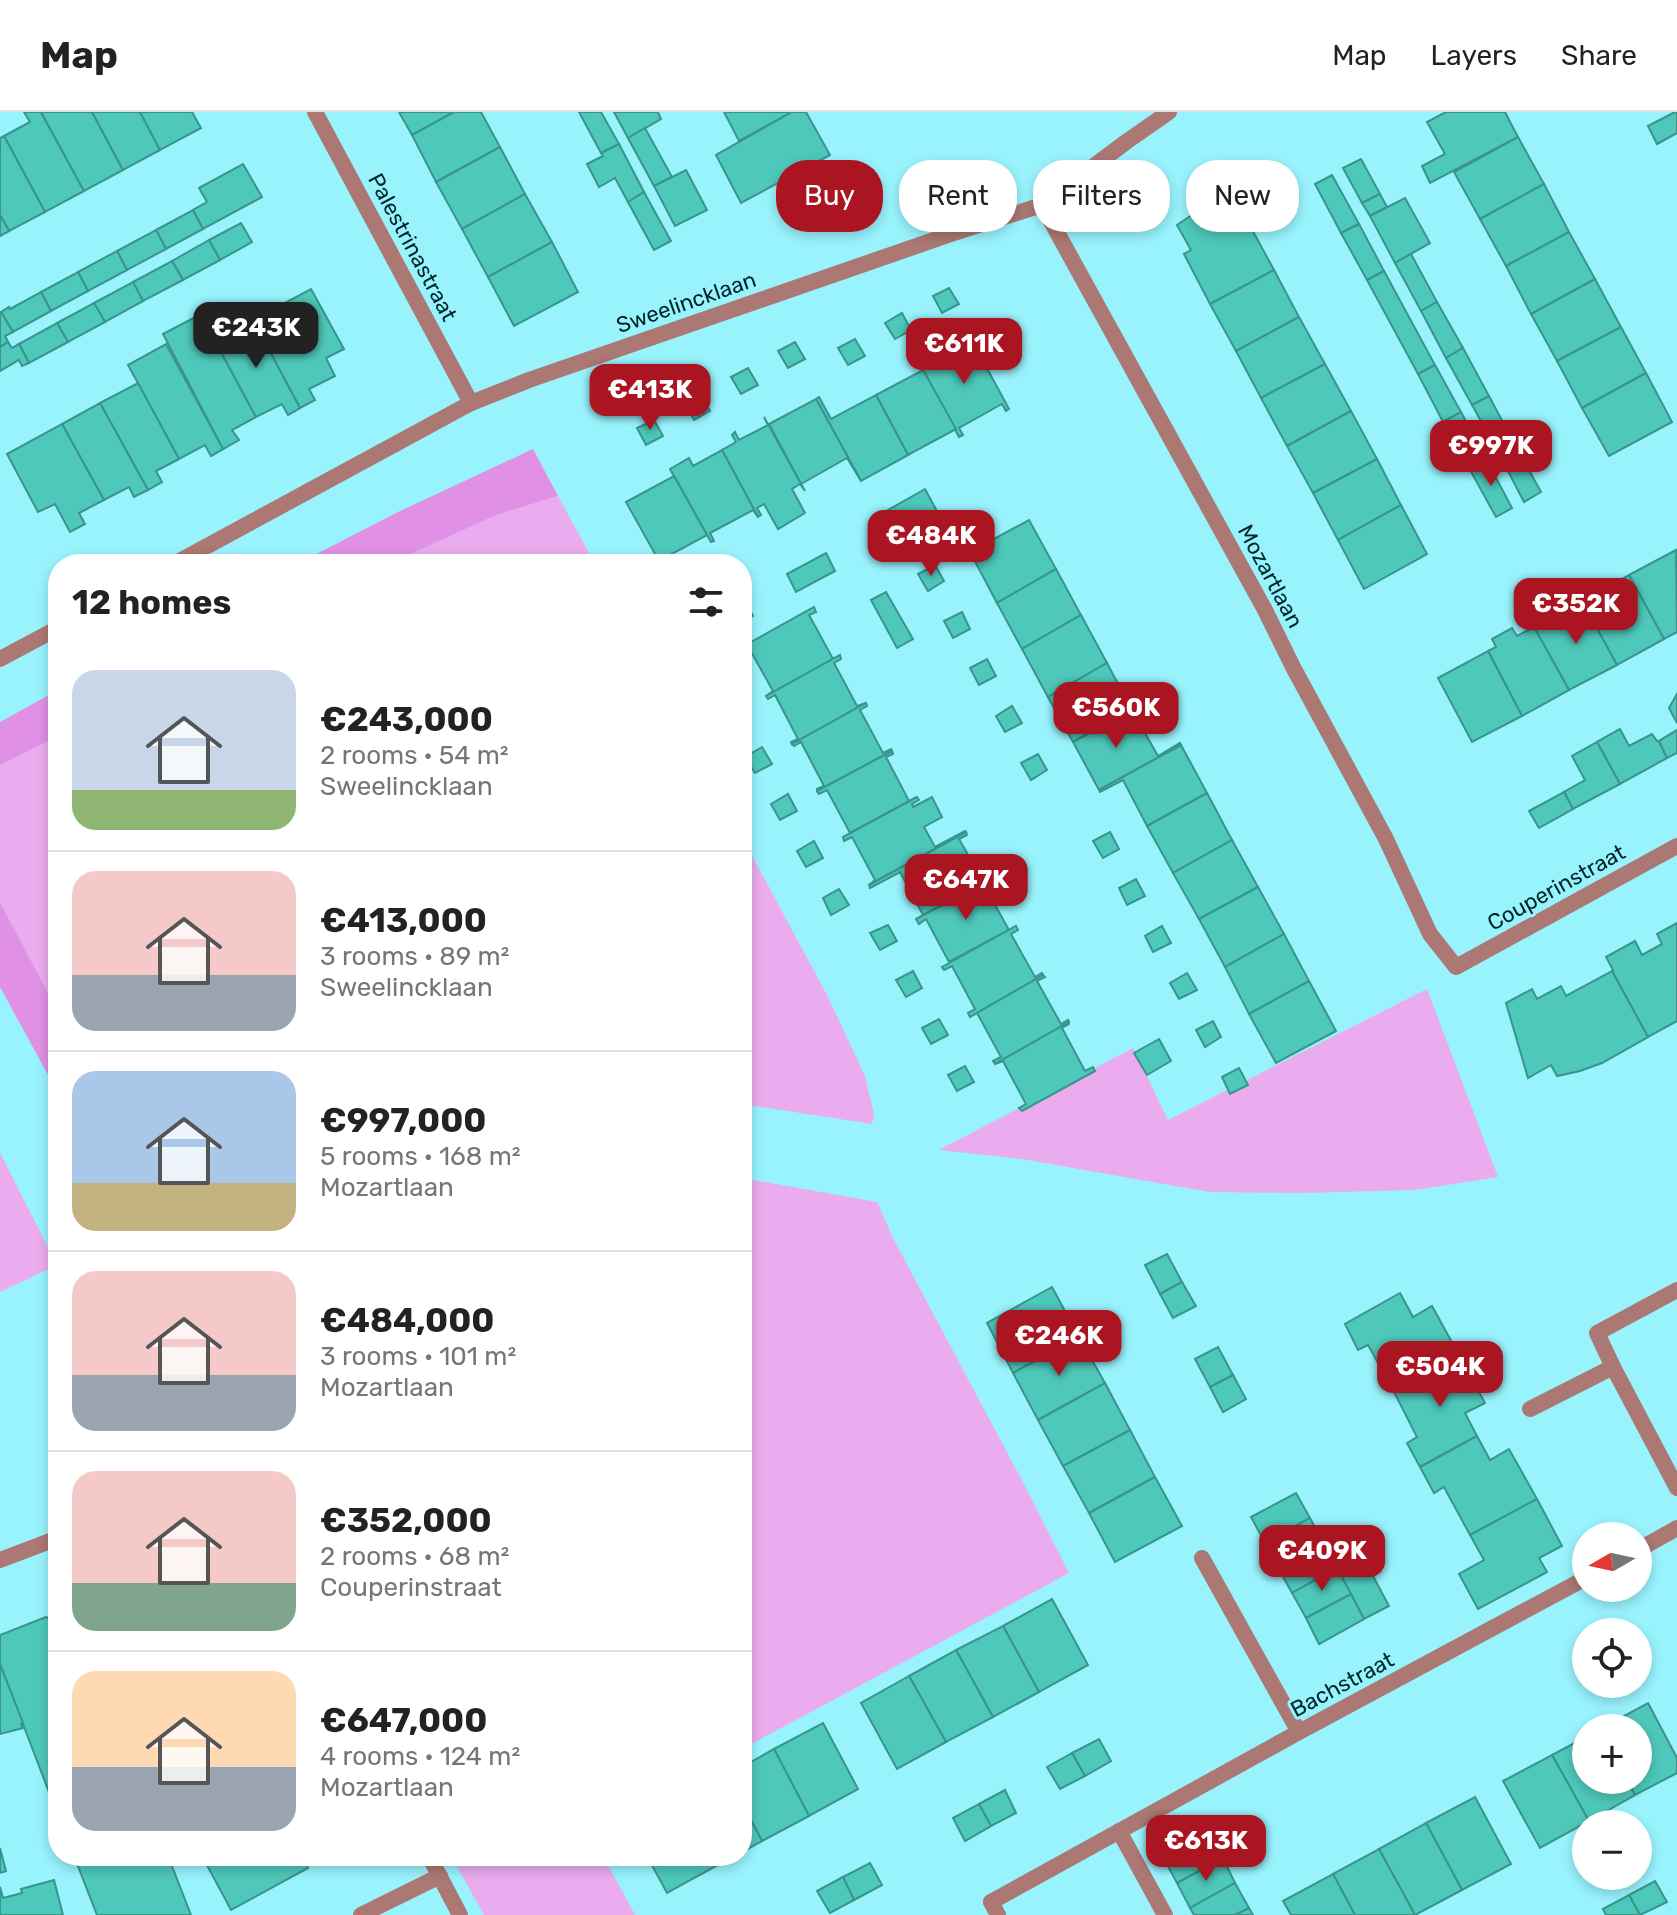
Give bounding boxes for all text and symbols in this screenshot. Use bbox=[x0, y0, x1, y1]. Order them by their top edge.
text: Map bbox=[40, 32, 118, 78]
text: Map bbox=[1332, 39, 1387, 72]
text: Layers bbox=[1431, 39, 1517, 72]
text: Share bbox=[1561, 39, 1637, 72]
chip: Buy bbox=[776, 160, 883, 232]
chip: Rent bbox=[899, 160, 1017, 232]
chip: Filters bbox=[1033, 160, 1170, 232]
chip: New bbox=[1186, 160, 1299, 232]
street label: Palestrinastraat bbox=[362, 169, 463, 326]
street label: Sweelincklaan bbox=[613, 266, 760, 339]
pin: €243K bbox=[200, 302, 312, 370]
text: €243K bbox=[211, 312, 301, 343]
pin: €611K bbox=[908, 318, 1020, 386]
text: €611K bbox=[924, 328, 1004, 359]
pin: €413K bbox=[594, 364, 706, 432]
text: €413K bbox=[608, 374, 692, 405]
pin: €997K bbox=[1435, 420, 1547, 488]
text: €997K bbox=[1448, 430, 1534, 461]
pin: €484K bbox=[875, 510, 987, 578]
text: €484K bbox=[886, 520, 976, 551]
street label: Mozartlaan bbox=[1232, 520, 1309, 633]
pin: €352K bbox=[1520, 578, 1632, 646]
icon: filters bbox=[684, 580, 728, 624]
text: 12 homes bbox=[72, 582, 231, 623]
text: €352K bbox=[1532, 588, 1620, 619]
pin: €560K bbox=[1060, 682, 1172, 750]
text: €560K bbox=[1071, 692, 1161, 723]
text: €243,000 bbox=[320, 699, 493, 740]
icon: home bbox=[136, 702, 232, 798]
text: 2 rooms · 54 m² bbox=[320, 740, 509, 771]
text: Sweelincklaan bbox=[320, 771, 493, 802]
street label: Couperinstraat bbox=[1482, 838, 1630, 937]
pin: €647K bbox=[910, 854, 1022, 922]
text: €647K bbox=[923, 864, 1009, 895]
text: €413,000 bbox=[320, 900, 487, 941]
icon: home bbox=[136, 903, 232, 999]
text: 3 rooms · 89 m² bbox=[320, 941, 509, 972]
text: Sweelincklaan bbox=[320, 972, 493, 1003]
text: €997,000 bbox=[320, 1100, 486, 1141]
icon: home bbox=[136, 1103, 232, 1199]
text: 5 rooms · 168 m² bbox=[320, 1141, 521, 1172]
text: Mozartlaan bbox=[320, 1172, 454, 1203]
text: €484,000 bbox=[320, 1300, 494, 1341]
icon: home bbox=[136, 1303, 232, 1399]
pin: €246K bbox=[1003, 1310, 1115, 1378]
text: €246K bbox=[1014, 1320, 1104, 1351]
text: 3 rooms · 101 m² bbox=[320, 1341, 516, 1372]
pin: €504K bbox=[1384, 1341, 1496, 1409]
text: €504K bbox=[1395, 1351, 1485, 1382]
text: Mozartlaan bbox=[320, 1372, 454, 1403]
text: €352,000 bbox=[320, 1500, 492, 1541]
icon: home bbox=[136, 1503, 232, 1599]
north arrow bbox=[1572, 1522, 1652, 1602]
map controls bbox=[1572, 1522, 1652, 1890]
pin: €409K bbox=[1266, 1525, 1378, 1593]
text: €409K bbox=[1277, 1535, 1367, 1566]
text: 2 rooms · 68 m² bbox=[320, 1541, 509, 1572]
text: Couperinstraat bbox=[320, 1572, 502, 1603]
button: locate bbox=[1572, 1618, 1652, 1698]
street label: Bachstraat bbox=[1286, 1646, 1399, 1723]
text: €647,000 bbox=[320, 1700, 487, 1741]
icon: home bbox=[136, 1703, 232, 1799]
button: + bbox=[1572, 1714, 1652, 1794]
text: 4 rooms · 124 m² bbox=[320, 1741, 520, 1772]
text: Mozartlaan bbox=[320, 1772, 454, 1803]
button: − bbox=[1572, 1810, 1652, 1890]
pin: €613K bbox=[1150, 1815, 1262, 1883]
text: €613K bbox=[1164, 1825, 1248, 1856]

